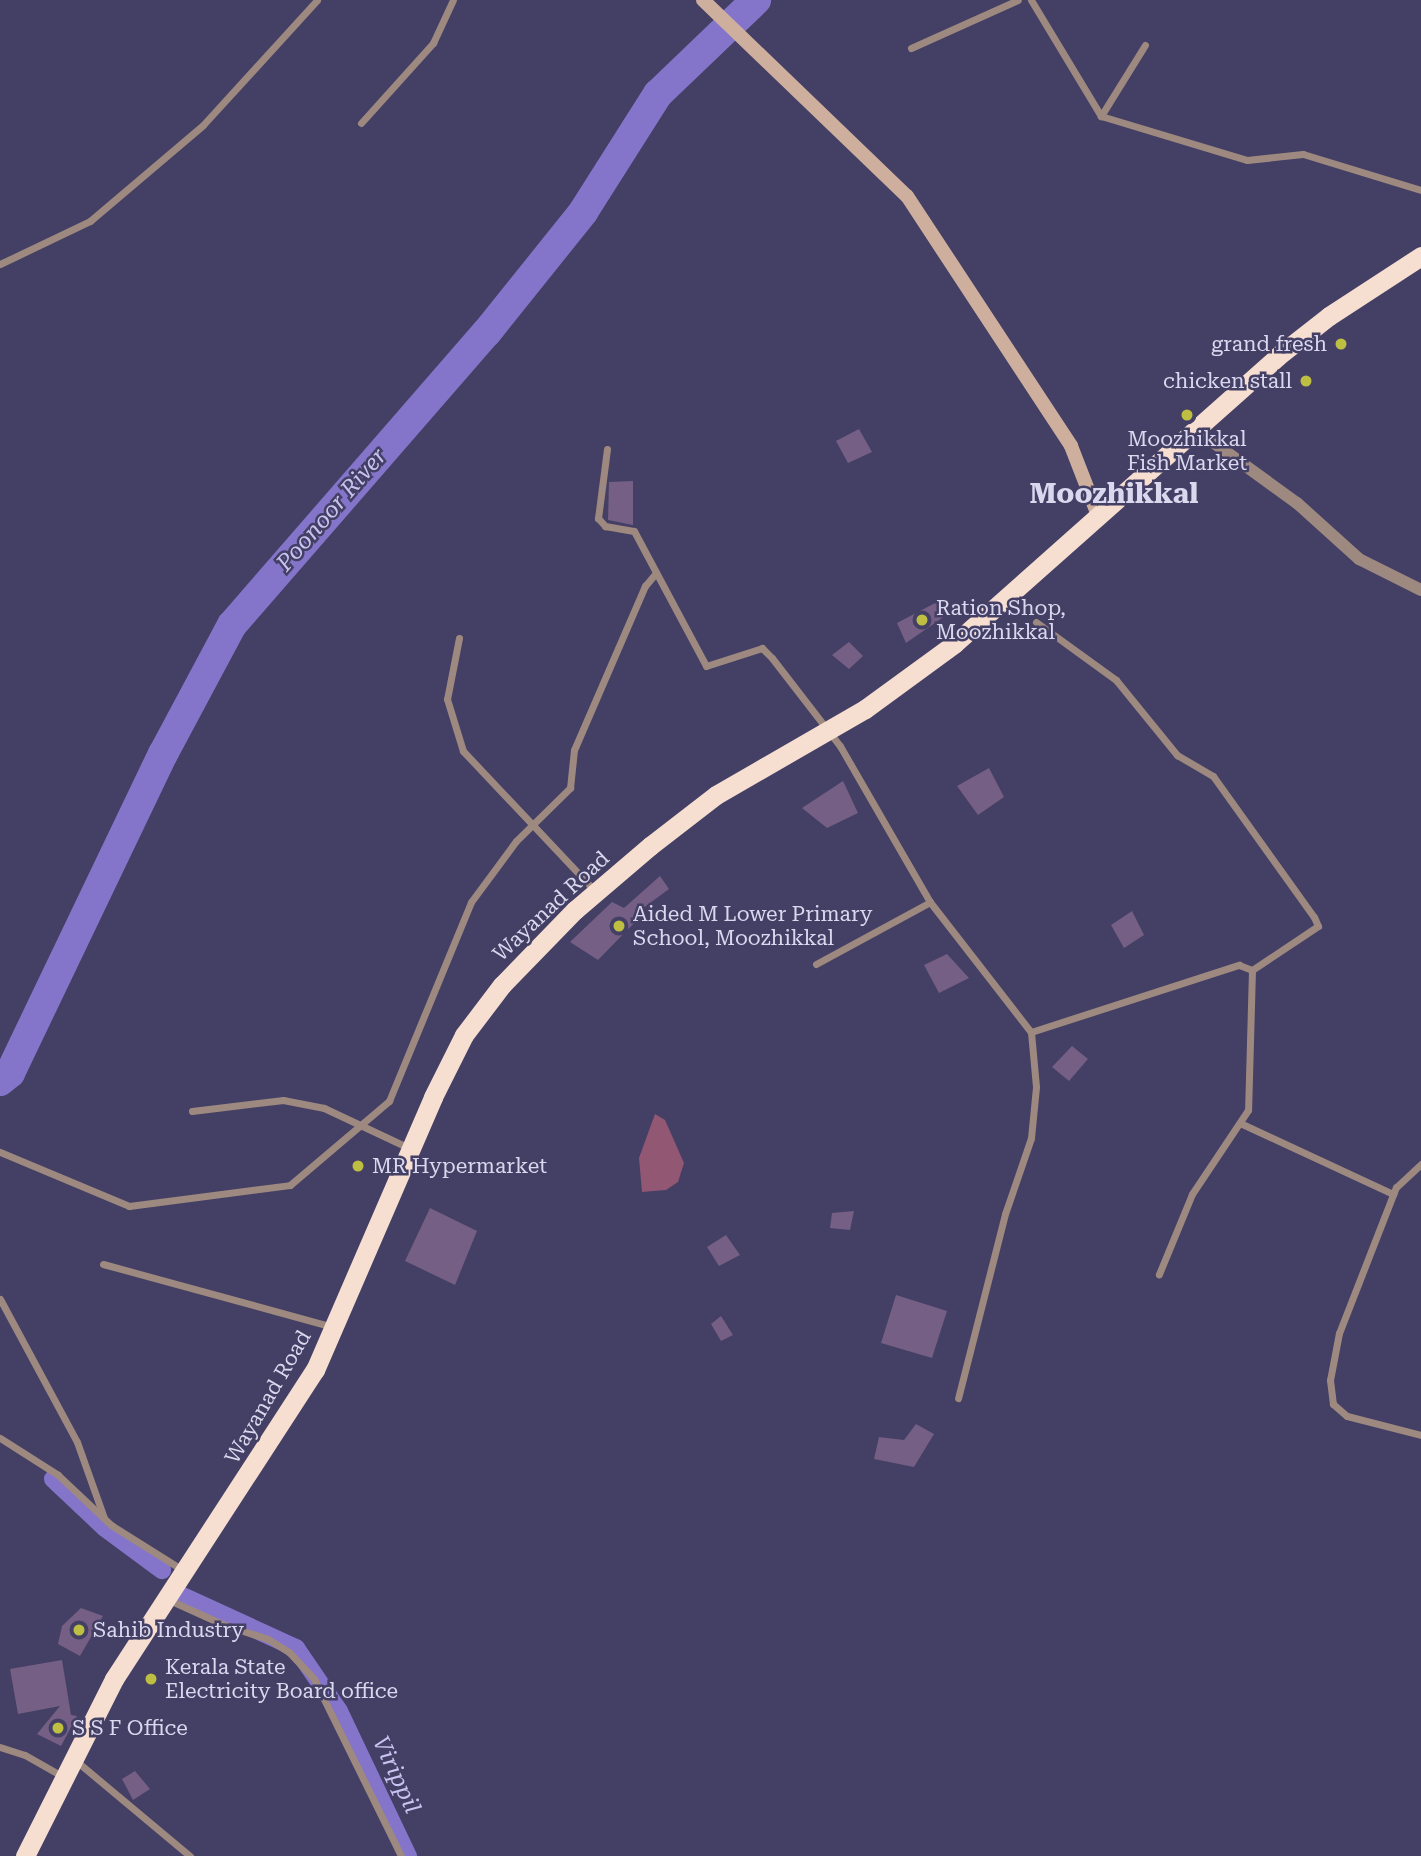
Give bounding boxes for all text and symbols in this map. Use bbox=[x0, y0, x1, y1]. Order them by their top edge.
place label: grand fresh bbox=[1211, 331, 1327, 357]
marker: grand fresh bbox=[1333, 336, 1349, 352]
place label: chicken stall bbox=[1163, 368, 1292, 394]
marker: chicken stall bbox=[1298, 373, 1314, 389]
marker: Moozhikkal Fish Market bbox=[1179, 407, 1195, 423]
place label: Moozhikkal Fish Market bbox=[1127, 426, 1247, 476]
water label: Poonoor River bbox=[271, 443, 393, 577]
district label: Moozhikkal bbox=[1030, 477, 1198, 511]
place label: Ration Shop, Moozhikkal bbox=[936, 595, 1066, 645]
marker: Ration Shop, Moozhikkal bbox=[914, 612, 930, 628]
street label: Wayanad Road bbox=[488, 846, 614, 966]
place label: Aided M Lower Primary School, Moozhikkal bbox=[633, 901, 872, 951]
marker: Aided M Lower Primary School, Moozhikkal bbox=[611, 918, 627, 934]
place label: MR Hypermarket bbox=[372, 1153, 547, 1179]
marker: MR Hypermarket bbox=[350, 1158, 366, 1174]
street label: Wayanad Road bbox=[220, 1326, 316, 1468]
place label: Sahib Industry bbox=[93, 1617, 244, 1643]
marker: Sahib Industry bbox=[71, 1622, 87, 1638]
place label: Kerala State Electricity Board office bbox=[165, 1654, 398, 1704]
marker: Kerala State Electricity Board office bbox=[143, 1671, 159, 1687]
place label: S S F Office bbox=[72, 1715, 188, 1741]
marker: S S F Office bbox=[50, 1720, 66, 1736]
water label: Virippil bbox=[366, 1732, 426, 1818]

